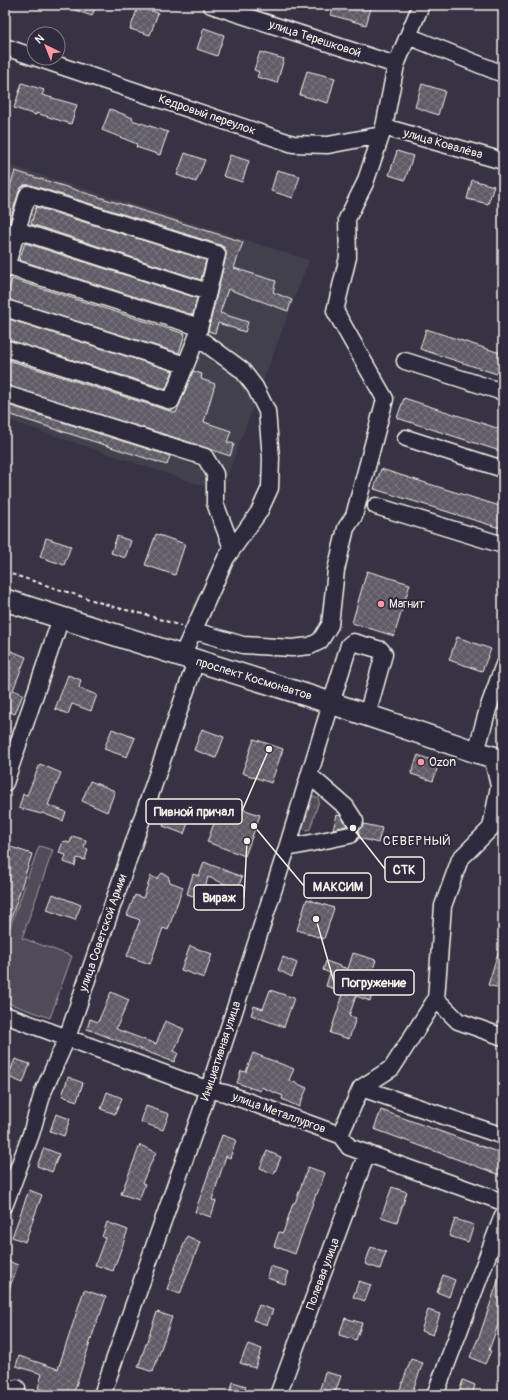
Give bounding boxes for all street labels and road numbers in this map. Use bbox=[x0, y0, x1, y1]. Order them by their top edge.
street label: улица Терешковой bbox=[266, 17, 363, 61]
street label: Кедровый переулок bbox=[156, 91, 258, 139]
street label: улица Ковалёва bbox=[401, 125, 485, 163]
street label: проспект Космонавтов bbox=[194, 654, 314, 704]
street label: улица Советской Армии bbox=[76, 872, 130, 995]
street label: Инициативная улица bbox=[198, 999, 244, 1103]
street label: улица Металлургов bbox=[229, 1089, 328, 1137]
street label: Полевая улица bbox=[303, 1236, 343, 1312]

